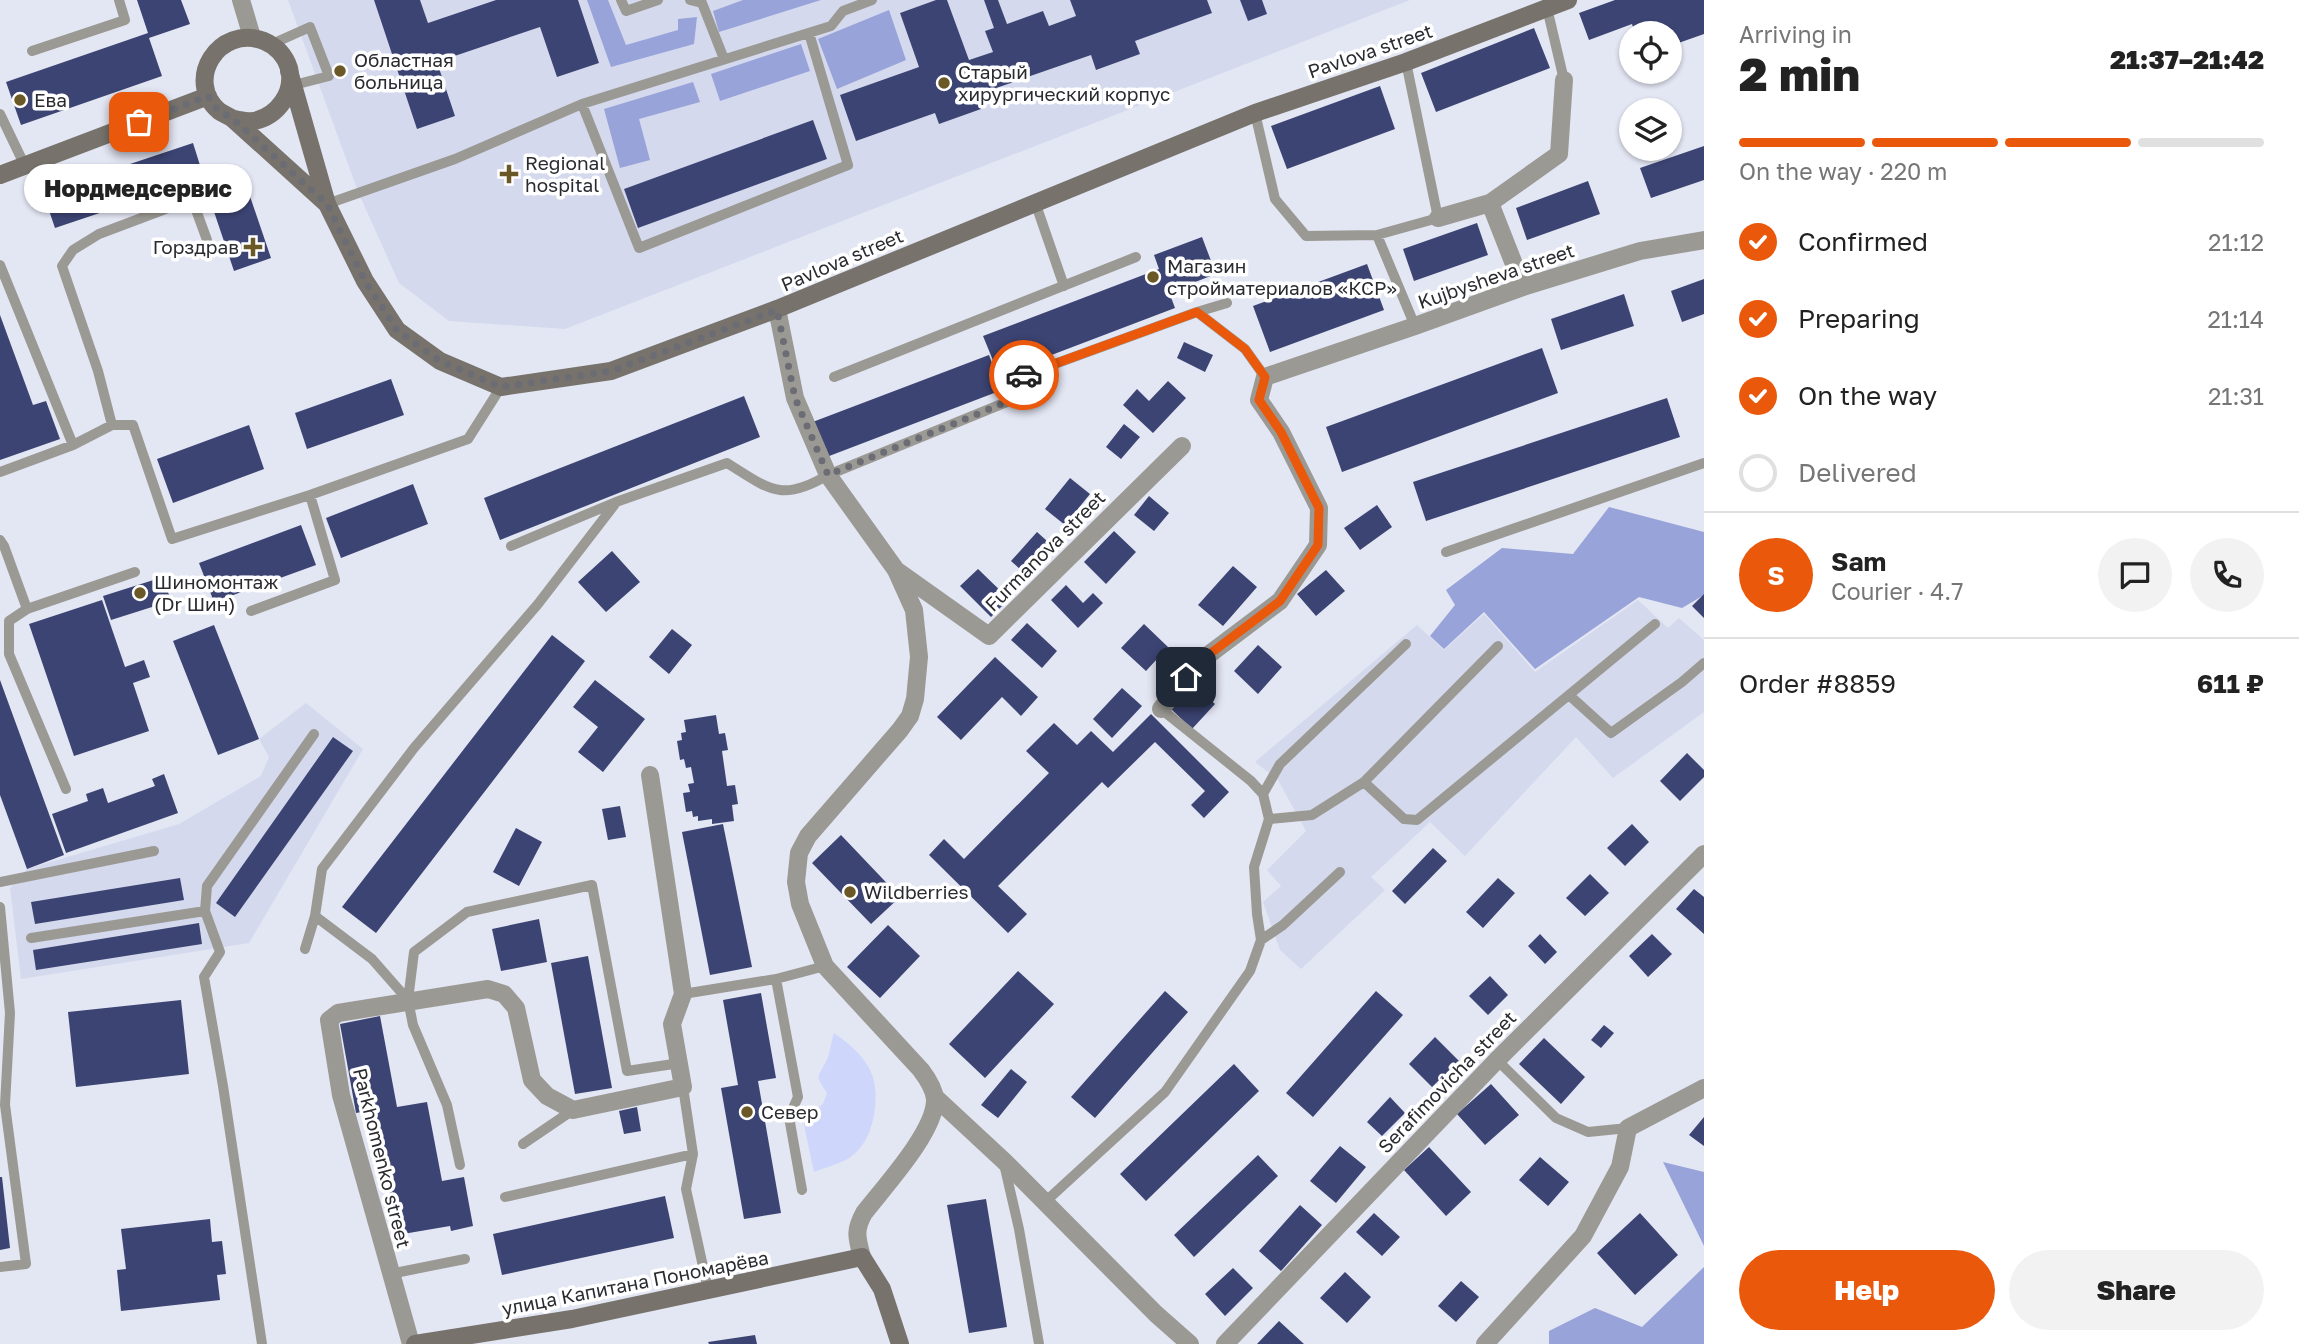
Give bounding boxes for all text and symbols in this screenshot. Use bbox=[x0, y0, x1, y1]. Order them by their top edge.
street label: Pavlova street bbox=[1305, 18, 1435, 83]
text: Arriving in bbox=[1739, 20, 1852, 48]
map controls bbox=[1619, 21, 1682, 161]
button: locate bbox=[1619, 21, 1682, 84]
text: 21:37–21:42 bbox=[2110, 44, 2264, 75]
text: 2 min bbox=[1739, 46, 1860, 101]
place label: Областная больница bbox=[354, 48, 454, 93]
place label: Старый хирургический корпус bbox=[958, 60, 1170, 105]
marker: Областная больница bbox=[332, 63, 348, 79]
marker: Старый хирургический корпус bbox=[936, 75, 952, 91]
place label: Ева bbox=[34, 88, 67, 111]
marker: Ева bbox=[12, 92, 28, 108]
pin bbox=[109, 92, 169, 152]
button: layers bbox=[1619, 98, 1682, 161]
icon: bag bbox=[120, 103, 158, 141]
place label: Regional hospital bbox=[525, 151, 605, 196]
text: On the way · 220 m bbox=[1739, 157, 1947, 185]
callout: Нордмедсервис bbox=[25, 164, 253, 213]
marker: Regional hospital bbox=[499, 164, 519, 184]
text: Нордмедсервис bbox=[44, 174, 232, 202]
icon: check bbox=[1739, 223, 1777, 261]
street label: Pavlova street bbox=[777, 224, 906, 296]
text: Confirmed bbox=[1798, 226, 1928, 257]
text: 21:12 bbox=[2208, 228, 2264, 256]
place label: Горздрав bbox=[153, 235, 239, 258]
street label: Kujbysheva street bbox=[1415, 238, 1577, 313]
marker: Горздрав bbox=[245, 239, 261, 255]
place label: Магазин стройматериалов «КСР» bbox=[1167, 254, 1397, 299]
marker: Магазин стройматериалов «КСР» bbox=[1145, 269, 1161, 285]
icon: check bbox=[1739, 300, 1777, 338]
text: Preparing bbox=[1798, 303, 1920, 334]
text: 21:14 bbox=[2207, 305, 2264, 333]
courier bbox=[989, 340, 1059, 410]
icon: car bbox=[1005, 356, 1043, 394]
icon: check bbox=[1739, 377, 1777, 415]
text: On the way bbox=[1798, 380, 1937, 411]
text: 21:31 bbox=[2208, 382, 2264, 410]
text: Delivered bbox=[1798, 457, 1917, 488]
street label: Furmanova street bbox=[980, 486, 1110, 616]
button: chat bbox=[2098, 538, 2172, 612]
button: phone bbox=[2190, 538, 2264, 612]
text: Sam bbox=[1831, 546, 1886, 577]
text: S bbox=[1767, 560, 1785, 591]
place label: Шиномонтаж (Dr Шин) bbox=[154, 570, 279, 615]
text: Courier · 4.7 bbox=[1831, 577, 1963, 605]
marker: Шиномонтаж (Dr Шин) bbox=[132, 585, 148, 601]
pin bbox=[1156, 647, 1216, 707]
icon: home bbox=[1167, 658, 1205, 696]
text: Order #8859 bbox=[1739, 668, 1896, 699]
text: 611 ₽ bbox=[2197, 668, 2264, 699]
place label: Wildberries bbox=[864, 880, 969, 903]
marker: Wildberries bbox=[842, 884, 858, 900]
street label: Serafimovicha street bbox=[1373, 1006, 1520, 1158]
street label: Parkhomenko street bbox=[349, 1065, 416, 1250]
place label: Север bbox=[761, 1100, 818, 1123]
marker: Север bbox=[739, 1104, 755, 1120]
street label: улица Капитана Пономарёва bbox=[500, 1245, 770, 1320]
button: Help bbox=[1739, 1250, 1995, 1330]
button: Share bbox=[2009, 1250, 2264, 1330]

